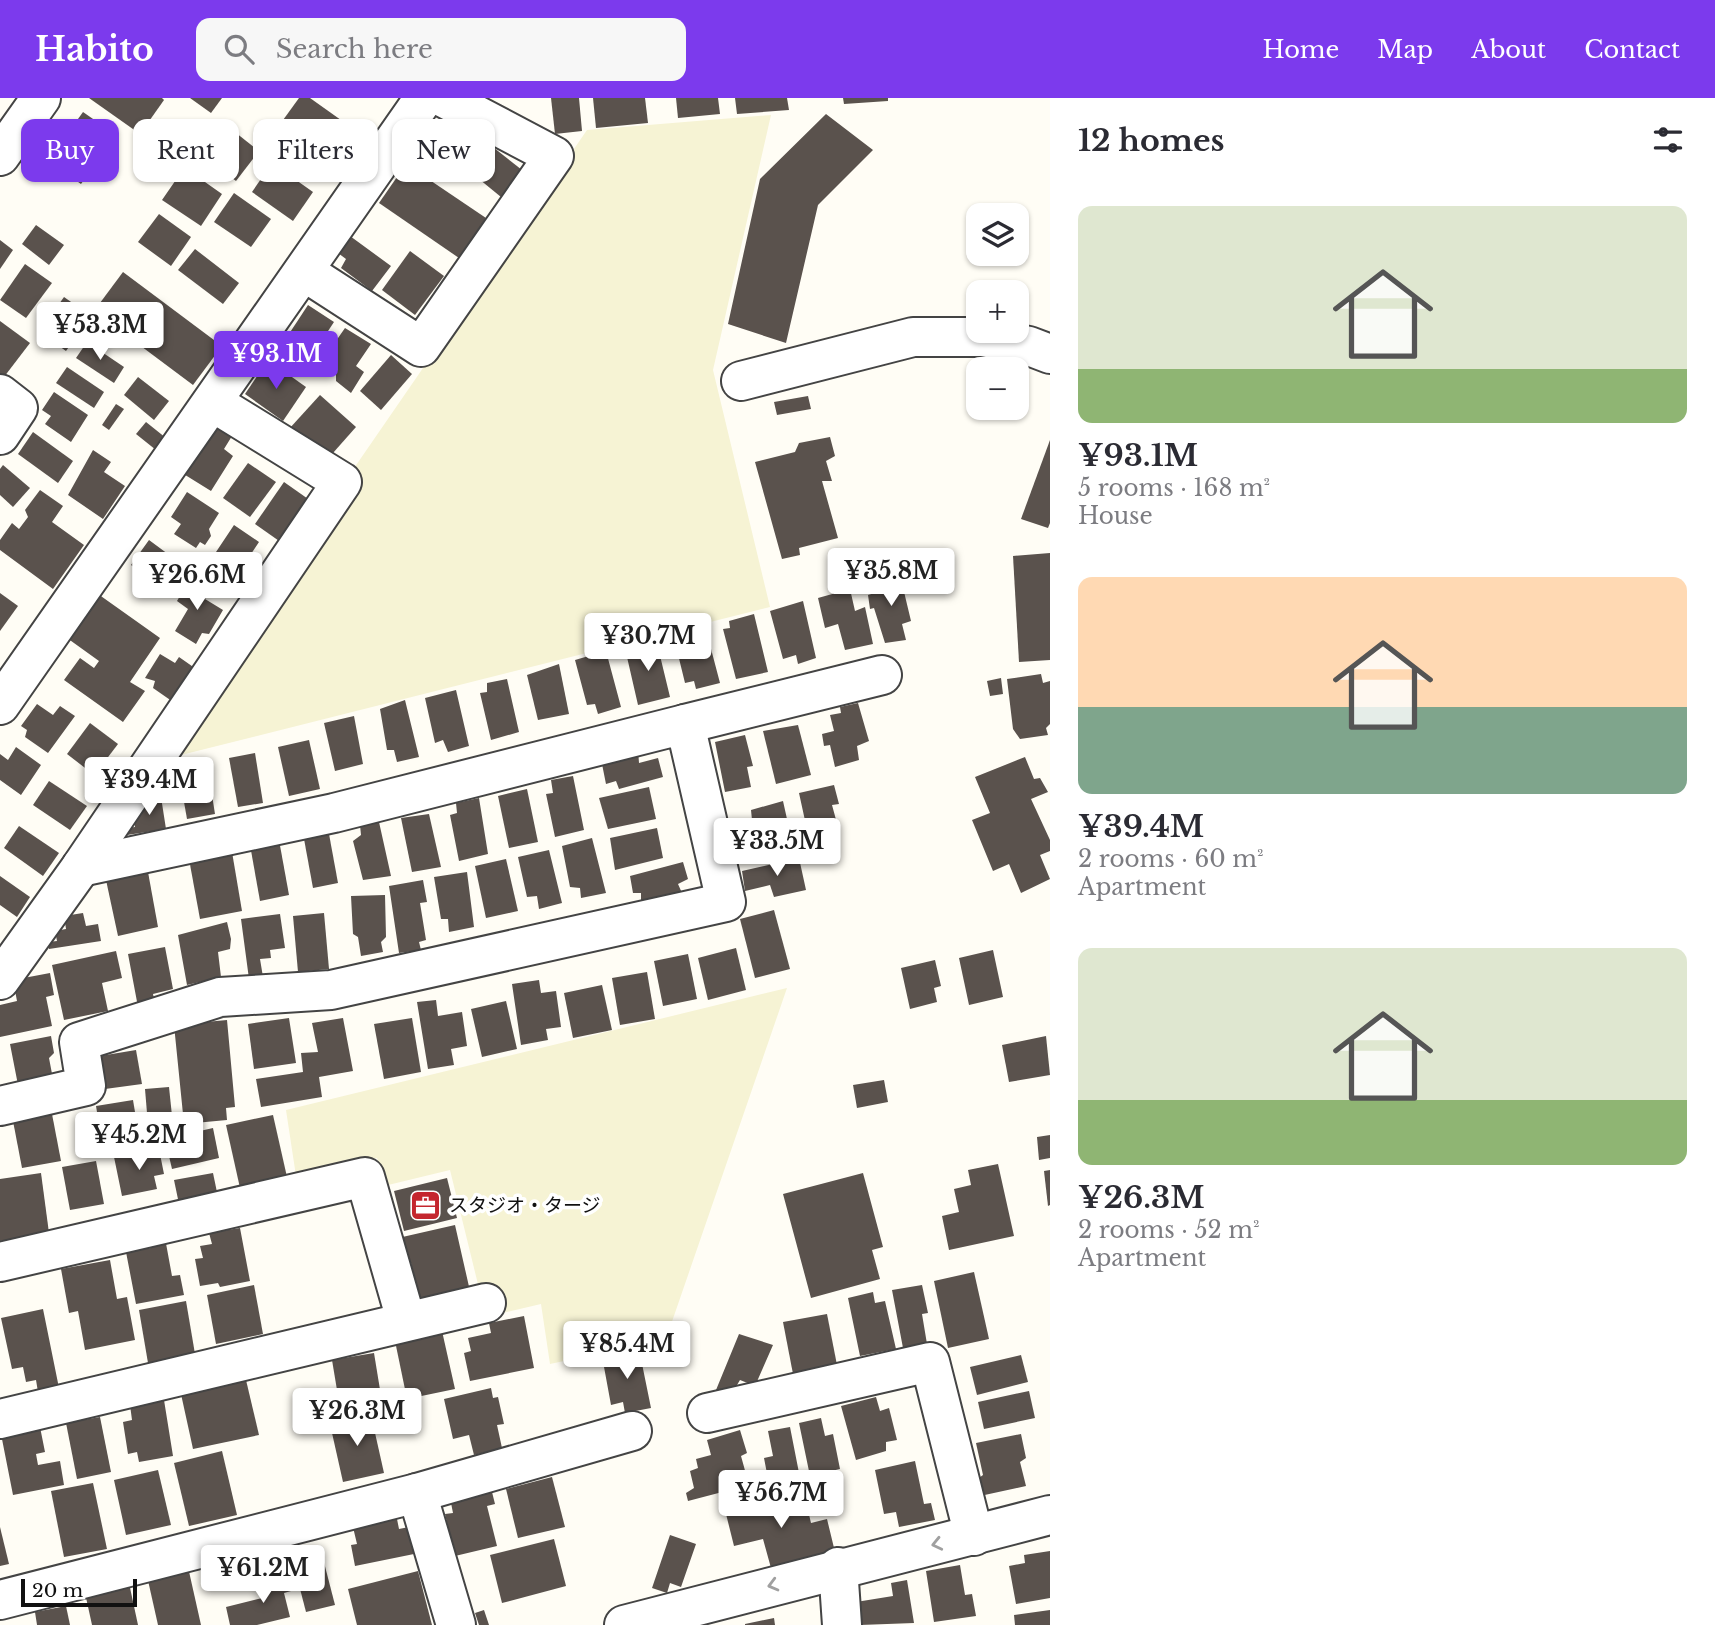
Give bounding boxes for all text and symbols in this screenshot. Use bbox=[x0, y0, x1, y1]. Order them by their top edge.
search box bbox=[196, 18, 686, 81]
text: Habito bbox=[35, 29, 154, 70]
icon: search bbox=[220, 30, 258, 68]
text: Search here bbox=[276, 33, 433, 65]
text: Home bbox=[1263, 35, 1339, 64]
text: Map bbox=[1377, 35, 1433, 64]
text: About bbox=[1471, 35, 1546, 64]
text: Contact bbox=[1584, 35, 1680, 64]
chip: Buy bbox=[21, 119, 119, 182]
chip: Rent bbox=[133, 119, 239, 182]
chip: Filters bbox=[253, 119, 378, 182]
chip: New bbox=[392, 119, 495, 182]
icon: filters bbox=[1649, 121, 1687, 159]
text: 12 homes bbox=[1078, 122, 1225, 159]
map controls bbox=[966, 203, 1029, 420]
button: layers bbox=[966, 203, 1029, 266]
icon: home bbox=[1320, 251, 1446, 377]
button: + bbox=[966, 280, 1029, 343]
pin: ¥53.3M bbox=[43, 302, 157, 362]
text: ¥53.3M bbox=[53, 311, 147, 339]
pin: ¥93.1M bbox=[219, 331, 333, 391]
text: ¥93.1M bbox=[230, 340, 322, 368]
button: − bbox=[966, 357, 1029, 420]
text: ¥93.1M bbox=[1078, 437, 1198, 474]
text: 5 rooms · 168 m² bbox=[1078, 474, 1270, 502]
text: House bbox=[1078, 502, 1153, 530]
pin: ¥35.8M bbox=[834, 548, 948, 608]
pin: ¥26.6M bbox=[140, 552, 254, 612]
text: ¥35.8M bbox=[844, 557, 938, 585]
text: ¥26.6M bbox=[148, 561, 246, 589]
pin: ¥30.7M bbox=[591, 614, 705, 673]
text: ¥30.7M bbox=[600, 622, 696, 650]
icon: home bbox=[1320, 622, 1446, 748]
pin: ¥39.4M bbox=[92, 758, 206, 817]
text: ¥39.4M bbox=[101, 766, 197, 794]
text: ¥39.4M bbox=[1078, 808, 1204, 845]
pin: ¥33.5M bbox=[720, 818, 834, 878]
text: ¥33.5M bbox=[730, 827, 824, 855]
text: 2 rooms · 60 m² bbox=[1078, 845, 1264, 873]
text: Apartment bbox=[1078, 873, 1206, 901]
icon: home bbox=[1320, 993, 1446, 1119]
pin: ¥45.2M bbox=[82, 1112, 196, 1172]
text: ¥45.2M bbox=[91, 1121, 187, 1149]
text: ¥26.3M bbox=[1078, 1179, 1205, 1216]
office icon: スタジオ・タージ bbox=[409, 1188, 443, 1222]
place label: スタジオ・タージ bbox=[449, 1194, 601, 1217]
text: 2 rooms · 52 m² bbox=[1078, 1216, 1260, 1244]
text: Apartment bbox=[1078, 1244, 1206, 1272]
pin: ¥85.4M bbox=[570, 1322, 684, 1381]
text: ¥85.4M bbox=[579, 1330, 675, 1358]
pin: ¥26.3M bbox=[300, 1388, 414, 1448]
text: ¥26.3M bbox=[308, 1397, 406, 1425]
pin: ¥56.7M bbox=[724, 1470, 838, 1530]
text: ¥56.7M bbox=[735, 1479, 827, 1507]
one-way arrow bbox=[931, 1536, 943, 1551]
pin: ¥61.2M bbox=[206, 1546, 320, 1605]
text: ¥61.2M bbox=[217, 1554, 309, 1582]
scale bar bbox=[21, 1576, 136, 1608]
one-way arrow bbox=[767, 1577, 779, 1591]
text: 20 m bbox=[32, 1579, 83, 1602]

